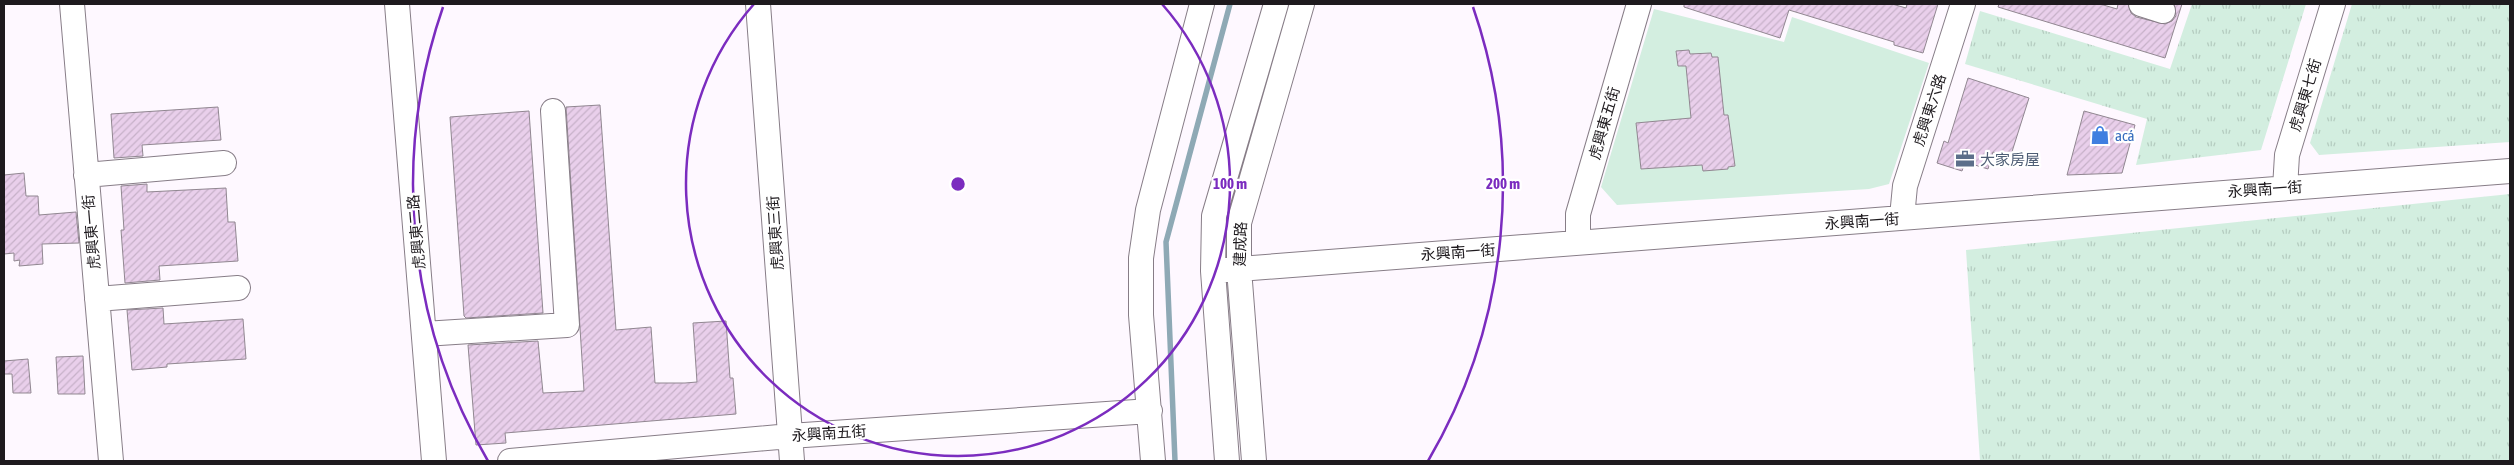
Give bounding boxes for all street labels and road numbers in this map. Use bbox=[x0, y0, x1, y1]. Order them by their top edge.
street label: 虎興東七街 bbox=[2286, 57, 2324, 133]
street label: 虎興東六路 bbox=[1909, 72, 1949, 148]
street label: 虎興東五街 bbox=[1585, 85, 1623, 161]
street label: 永興南一街 bbox=[2227, 178, 2303, 200]
street label: 虎興東一街 bbox=[79, 194, 103, 270]
street label: 虎興東二路 bbox=[404, 194, 428, 270]
street label: 虎興東三街 bbox=[764, 195, 786, 271]
street label: 永興南一街 bbox=[1824, 210, 1900, 232]
street label: 建成路 bbox=[1231, 221, 1249, 267]
street label: 永興南一街 bbox=[1420, 241, 1496, 263]
street label: 永興南五街 bbox=[791, 422, 867, 444]

